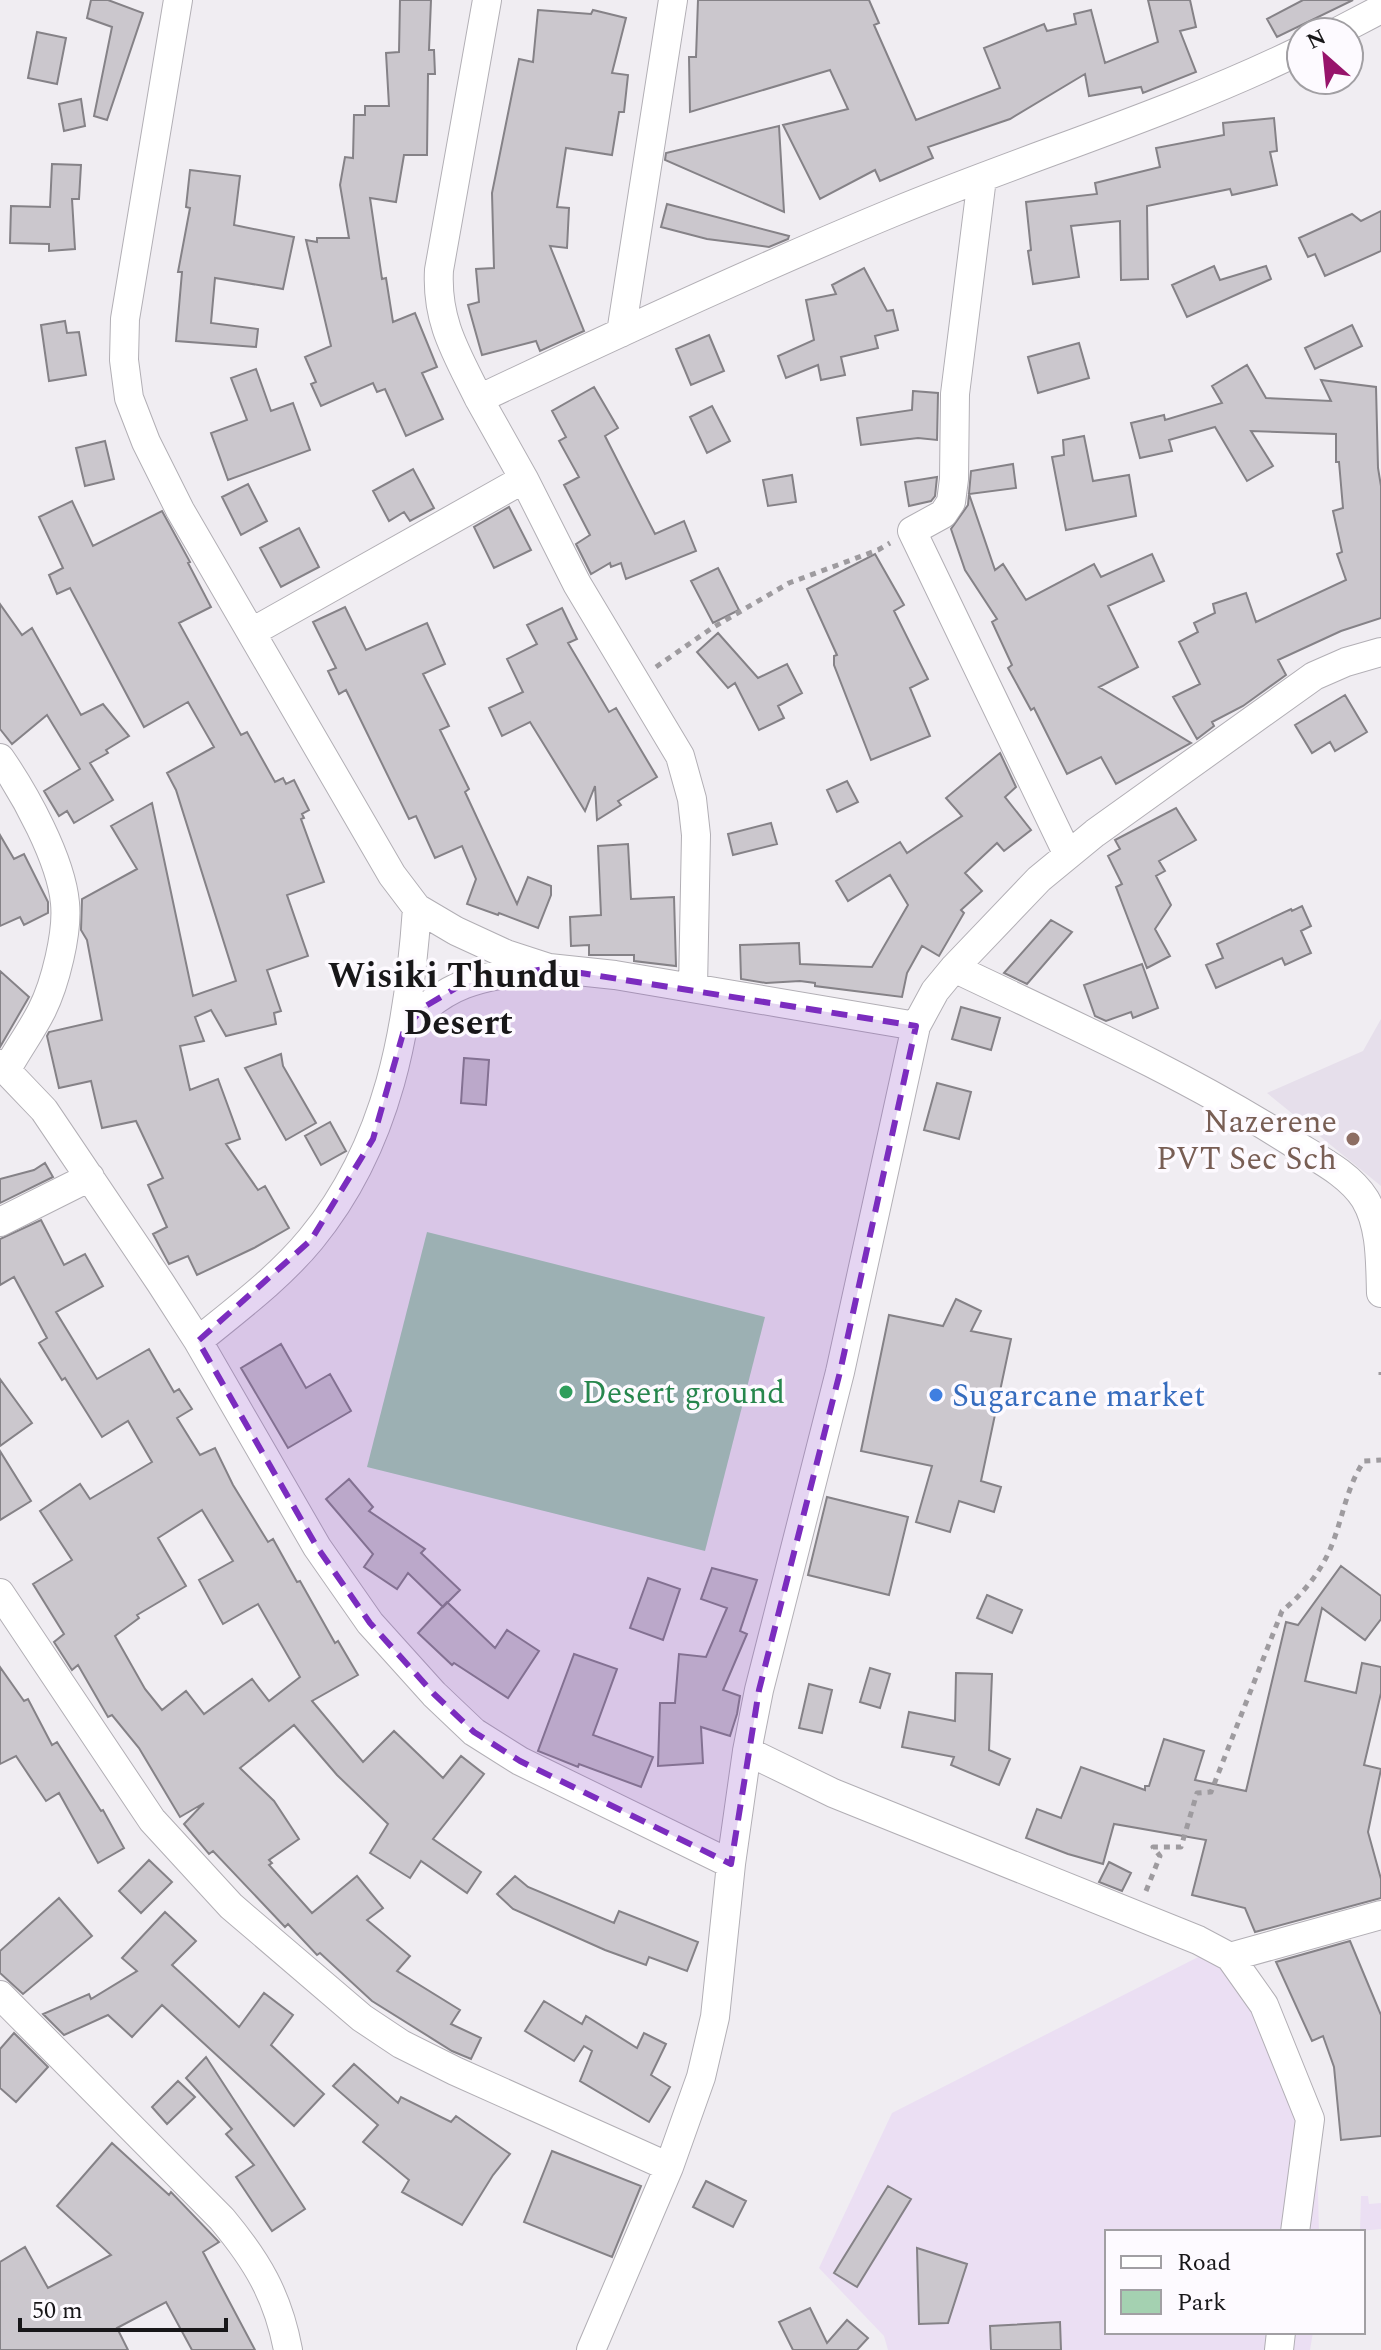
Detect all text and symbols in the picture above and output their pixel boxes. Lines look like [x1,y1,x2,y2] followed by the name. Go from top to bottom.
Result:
[1285,16,1365,96] north arrow
[1301,21,1332,58] text: N
[328,949,580,1004] district label: Wisiki Thundu
[403,996,513,1051] district label: Desert
[1156,1098,1337,1184] place label: Nazerene PVT Sec Sch
[1344,1130,1362,1148] marker: Nazerene PVT Sec Sch
[582,1369,785,1418] place label: Desert ground
[952,1372,1205,1421] place label: Sugarcane market
[557,1383,575,1401] marker: Desert ground
[927,1386,945,1404] marker: Sugarcane market
[1105,2230,1365,2334] legend
[1177,2245,1231,2281] text: Road
[20,2282,226,2332] scale bar
[1177,2285,1227,2321] text: Park
[32,2293,83,2329] text: 50 m

